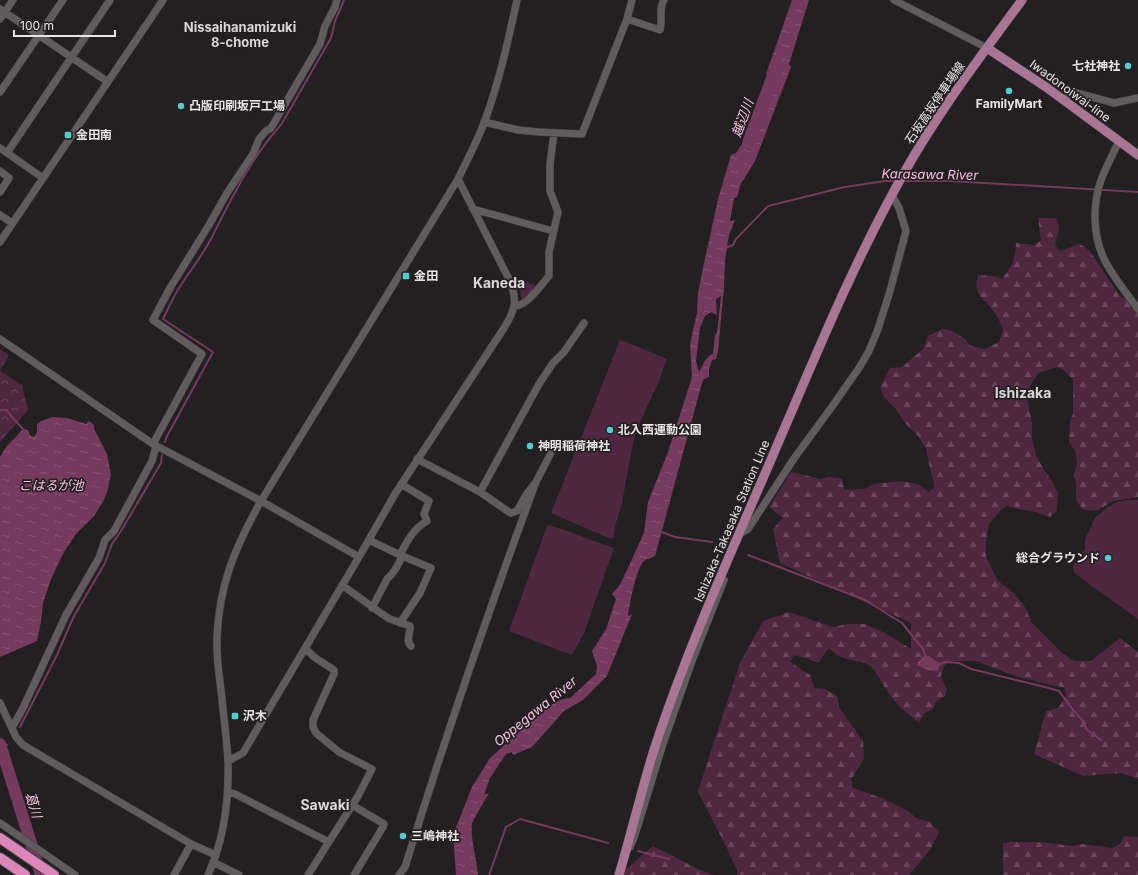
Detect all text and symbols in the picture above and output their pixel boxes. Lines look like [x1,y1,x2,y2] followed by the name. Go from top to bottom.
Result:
[14,12,115,38] scale bar
[20,18,54,33] text: 100 m
[184,19,296,50] district label: Nissaihanamizuki 8-chome
[1027,56,1114,125] street label: Iwadonoiwai-line
[1072,58,1120,73] place label: 七社神社
[902,59,968,147] street label: 石坂高坂停車場線
[1123,61,1133,71] marker: 七社神社
[1004,86,1014,96] marker: FamilyMart
[728,95,757,139] water label: 越辺川
[976,96,1043,111] place label: FamilyMart
[189,98,285,113] place label: 凸版印刷坂戸工場
[176,101,186,111] marker: 凸版印刷坂戸工場
[76,127,112,142] place label: 金田南
[63,130,73,140] marker: 金田南
[882,165,980,183] water label: Karasawa River
[414,268,438,283] place label: 金田
[401,271,411,281] marker: 金田
[473,274,525,291] district label: Kaneda
[995,384,1051,401] district label: Ishizaka
[618,422,702,437] place label: 北入西運動公園
[605,425,615,435] marker: 北入西運動公園
[538,438,610,453] place label: 神明稲荷神社
[691,438,772,604] street label: Ishizaka-Takasaka Station Line
[525,441,535,451] marker: 神明稲荷神社
[18,477,85,493] water label: こはるが池
[1016,550,1100,565] place label: 総合グラウンド
[1103,553,1113,563] marker: 総合グラウンド
[490,672,581,749] water label: Oppegawa River
[243,708,267,723] place label: 沢木
[230,711,240,721] marker: 沢木
[23,790,46,822] water label: 葛川
[300,796,350,813] district label: Sawaki
[411,828,459,843] place label: 三嶋神社
[398,831,408,841] marker: 三嶋神社

